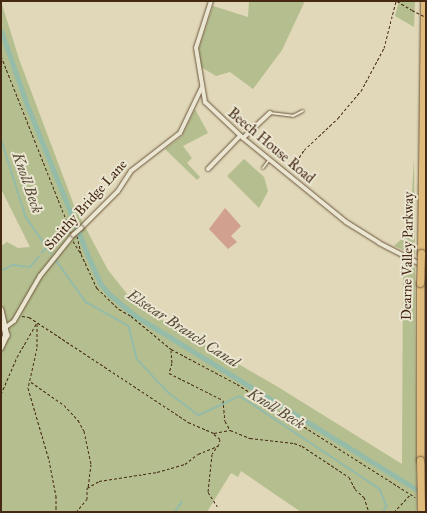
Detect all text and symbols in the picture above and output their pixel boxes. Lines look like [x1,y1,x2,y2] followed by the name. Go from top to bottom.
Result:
[224,105,318,187] street label: Beech House Road
[8,150,46,216] water label: Knoll Beck
[41,156,131,254] street label: Smithy Bridge Lane
[398,192,418,320] street label: Dearne Valley Parkway
[124,286,242,372] water label: Elsecar Branch Canal
[244,385,308,433] water label: Knoll Beck

